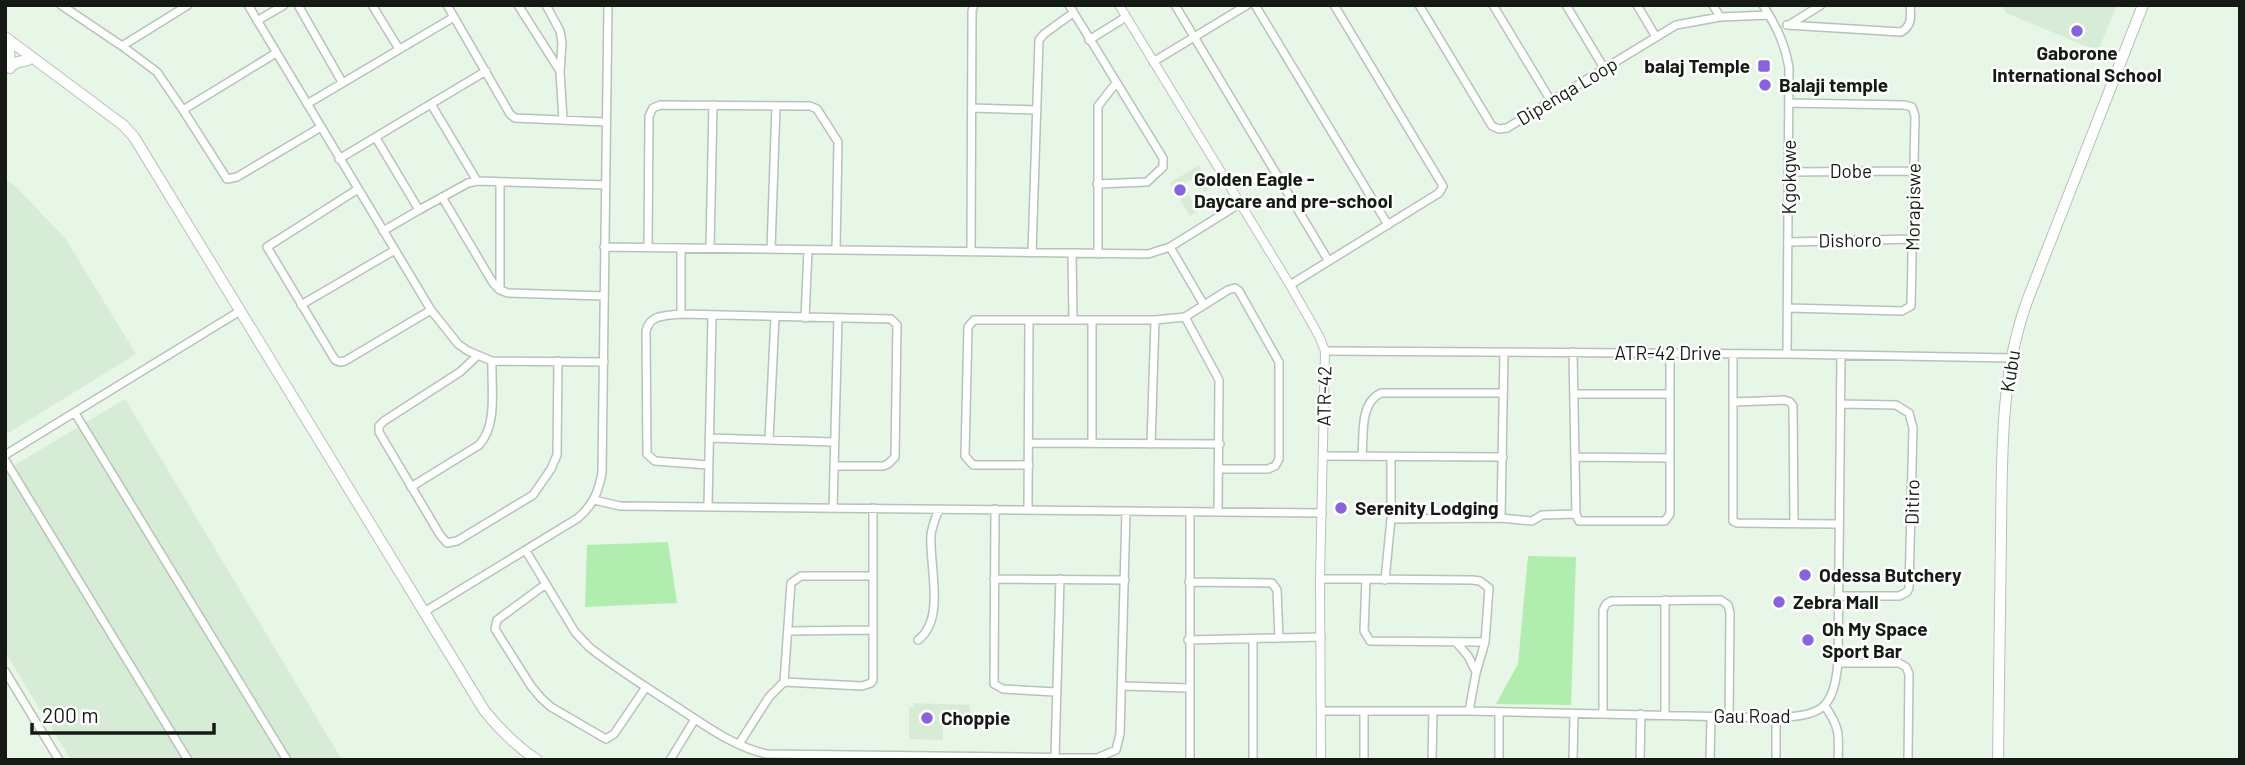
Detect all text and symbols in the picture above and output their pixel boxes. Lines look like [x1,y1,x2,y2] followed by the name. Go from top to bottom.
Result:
[2069,23,2085,39] marker: Gaborone International School
[1992,41,2162,86] place label: Gaborone International School
[1512,52,1621,130] street label: Dipenqa Loop
[1644,54,1750,77] place label: balaj Temple
[1756,58,1772,74] marker: balaj Temple
[1779,73,1888,96] place label: Balaji temple
[1757,77,1773,93] marker: Balaji temple
[1777,140,1800,214] street label: Kgokgwe
[1830,159,1872,182] street label: Dobe
[1900,163,1925,251] street label: Morapiswe
[1194,167,1393,212] place label: Golden Eagle - Daycare and pre-school
[1172,182,1188,198] marker: Golden Eagle - Daycare and pre-school
[1818,227,1882,252] street label: Dishoro
[1615,341,1721,364] street label: ATR-42 Drive
[1995,348,2024,394] street label: Kubu
[1311,365,1336,427] street label: ATR-42
[1900,479,1923,525] street label: Ditiro
[1355,496,1499,519] place label: Serenity Lodging
[1333,500,1349,516] marker: Serenity Lodging
[1819,563,1962,586] place label: Odessa Butchery
[1797,567,1813,583] marker: Odessa Butchery
[1793,590,1879,613] place label: Zebra Mall
[1771,594,1787,610] marker: Zebra Mall
[1822,617,1928,662] place label: Oh My Space Sport Bar
[1800,632,1816,648] marker: Oh My Space Sport Bar
[32,692,214,736] scale bar
[42,702,99,727] text: 200 m
[1713,704,1791,727] street label: Gau Road
[941,706,1010,729] place label: Choppie
[919,710,935,726] marker: Choppie

